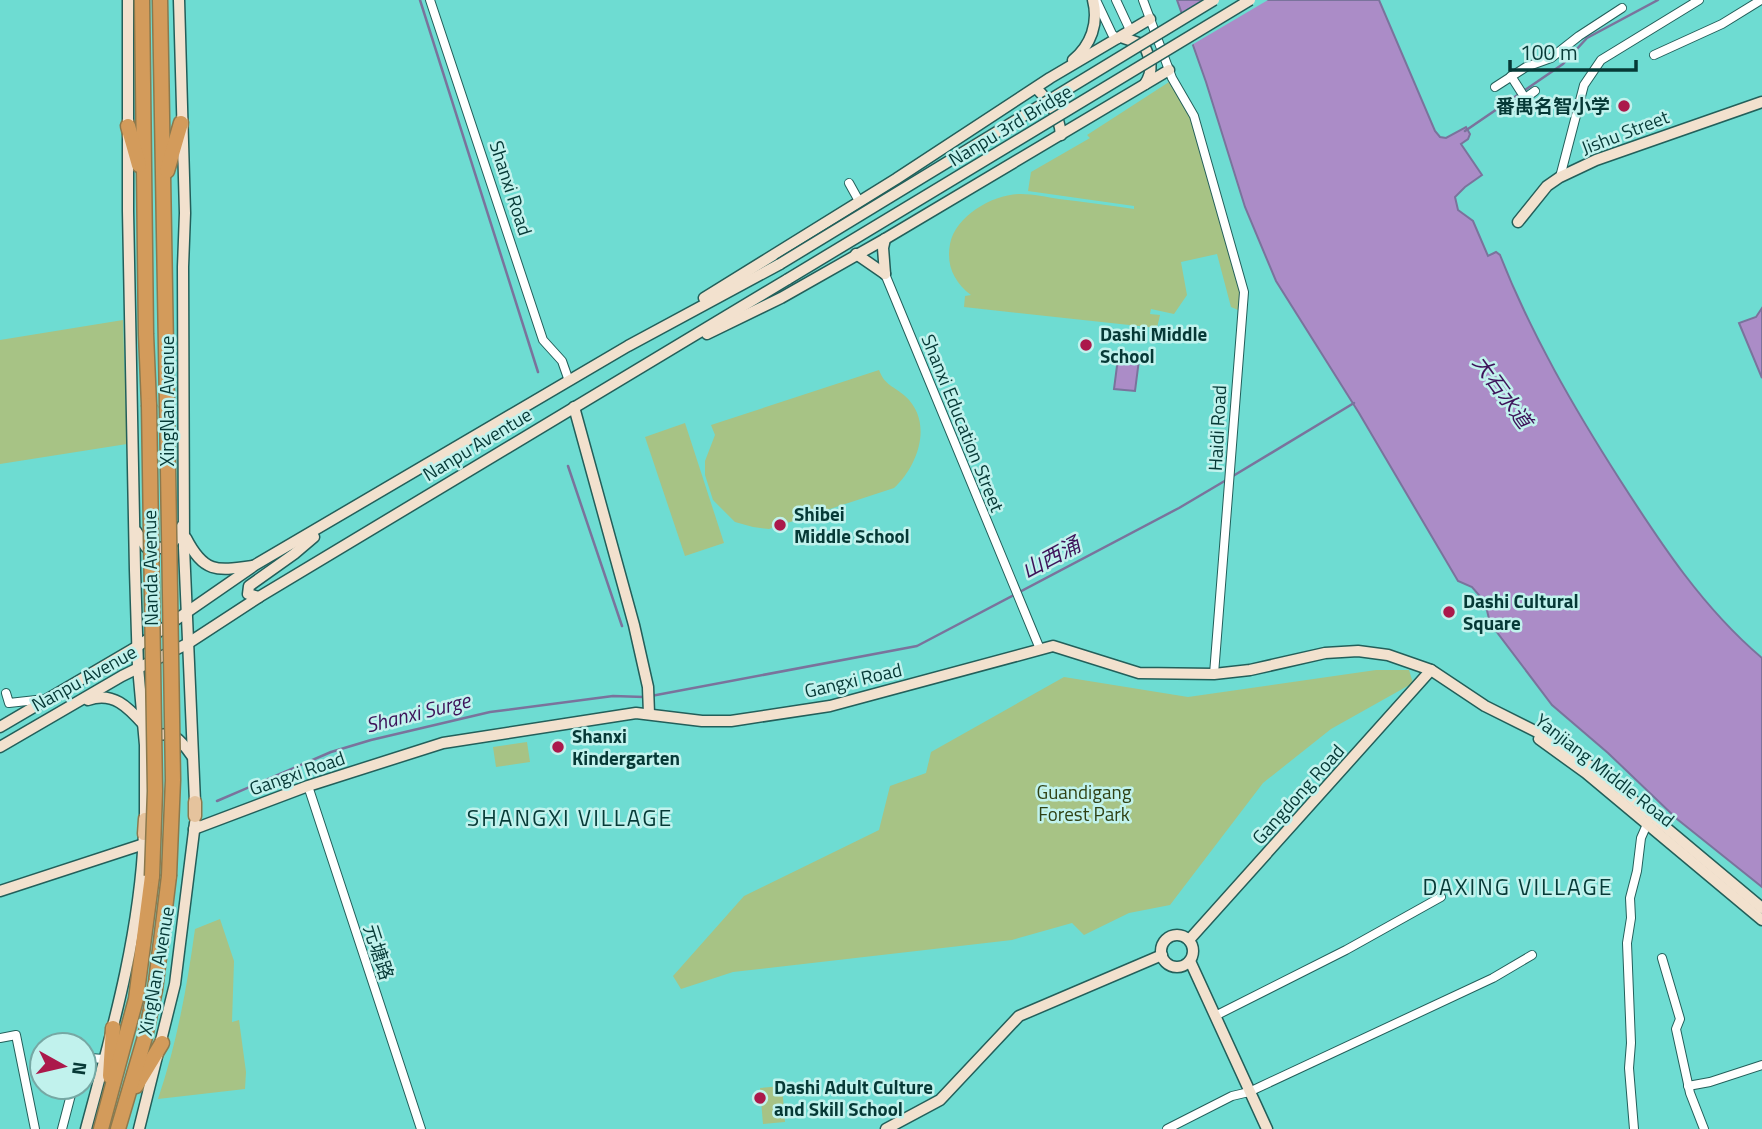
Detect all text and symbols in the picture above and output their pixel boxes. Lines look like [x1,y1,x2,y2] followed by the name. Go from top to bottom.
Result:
[1510,28,1636,72] scale bar
[1520,36,1577,68] text: 100 m
[942,76,1077,173] street label: Nanpu 3rd Bridge
[1496,91,1610,120] place label: 番禺名智小学
[1616,98,1632,114] marker: 番禺名智小学
[1577,101,1673,162] street label: Jishu Street
[482,137,540,239] street label: Shanxi Road
[1100,319,1208,370] place label: Dashi Middle School
[914,329,1013,516] street label: Shanxi Education Street
[152,336,181,466] street label: XingNan Avenue
[1078,337,1094,353] marker: Dashi Middle School
[1465,348,1542,437] water label: 大石水道
[1200,384,1233,472] street label: Haidi Road
[417,399,537,488] street label: Nanpu Aventue
[794,499,910,550] place label: Shibei Middle School
[134,510,165,626] street label: Nanda Avenue
[772,517,788,533] marker: Shibei Middle School
[1015,527,1088,586] water label: 山西涌
[1463,586,1579,637] place label: Dashi Cultural Square
[1441,604,1457,620] marker: Dashi Cultural Square
[26,637,142,718] street label: Nanpu Avenue
[801,654,905,705] street label: Gangxi Road
[362,683,475,740] water label: Shanxi Surge
[1529,706,1681,833] street label: Yanjiang Middle Road
[572,721,680,772] place label: Shanxi Kindergarten
[1245,737,1351,850] street label: Gangdong Road
[550,739,566,755] marker: Shanxi Kindergarten
[245,743,348,802] street label: Gangxi Road
[1037,777,1132,828] park label: Guandigang Forest Park
[467,800,673,835] district label: SHANGXI VILLAGE
[1423,869,1613,904] district label: DAXING VILLAGE
[130,904,181,1038] street label: XingNan Avenue
[357,920,402,983] street label: 元塘路
[28,1031,98,1101] north arrow
[65,1060,96,1077] text: N
[774,1072,933,1123] place label: Dashi Adult Culture and Skill School
[752,1090,768,1106] marker: Dashi Adult Culture and Skill School

